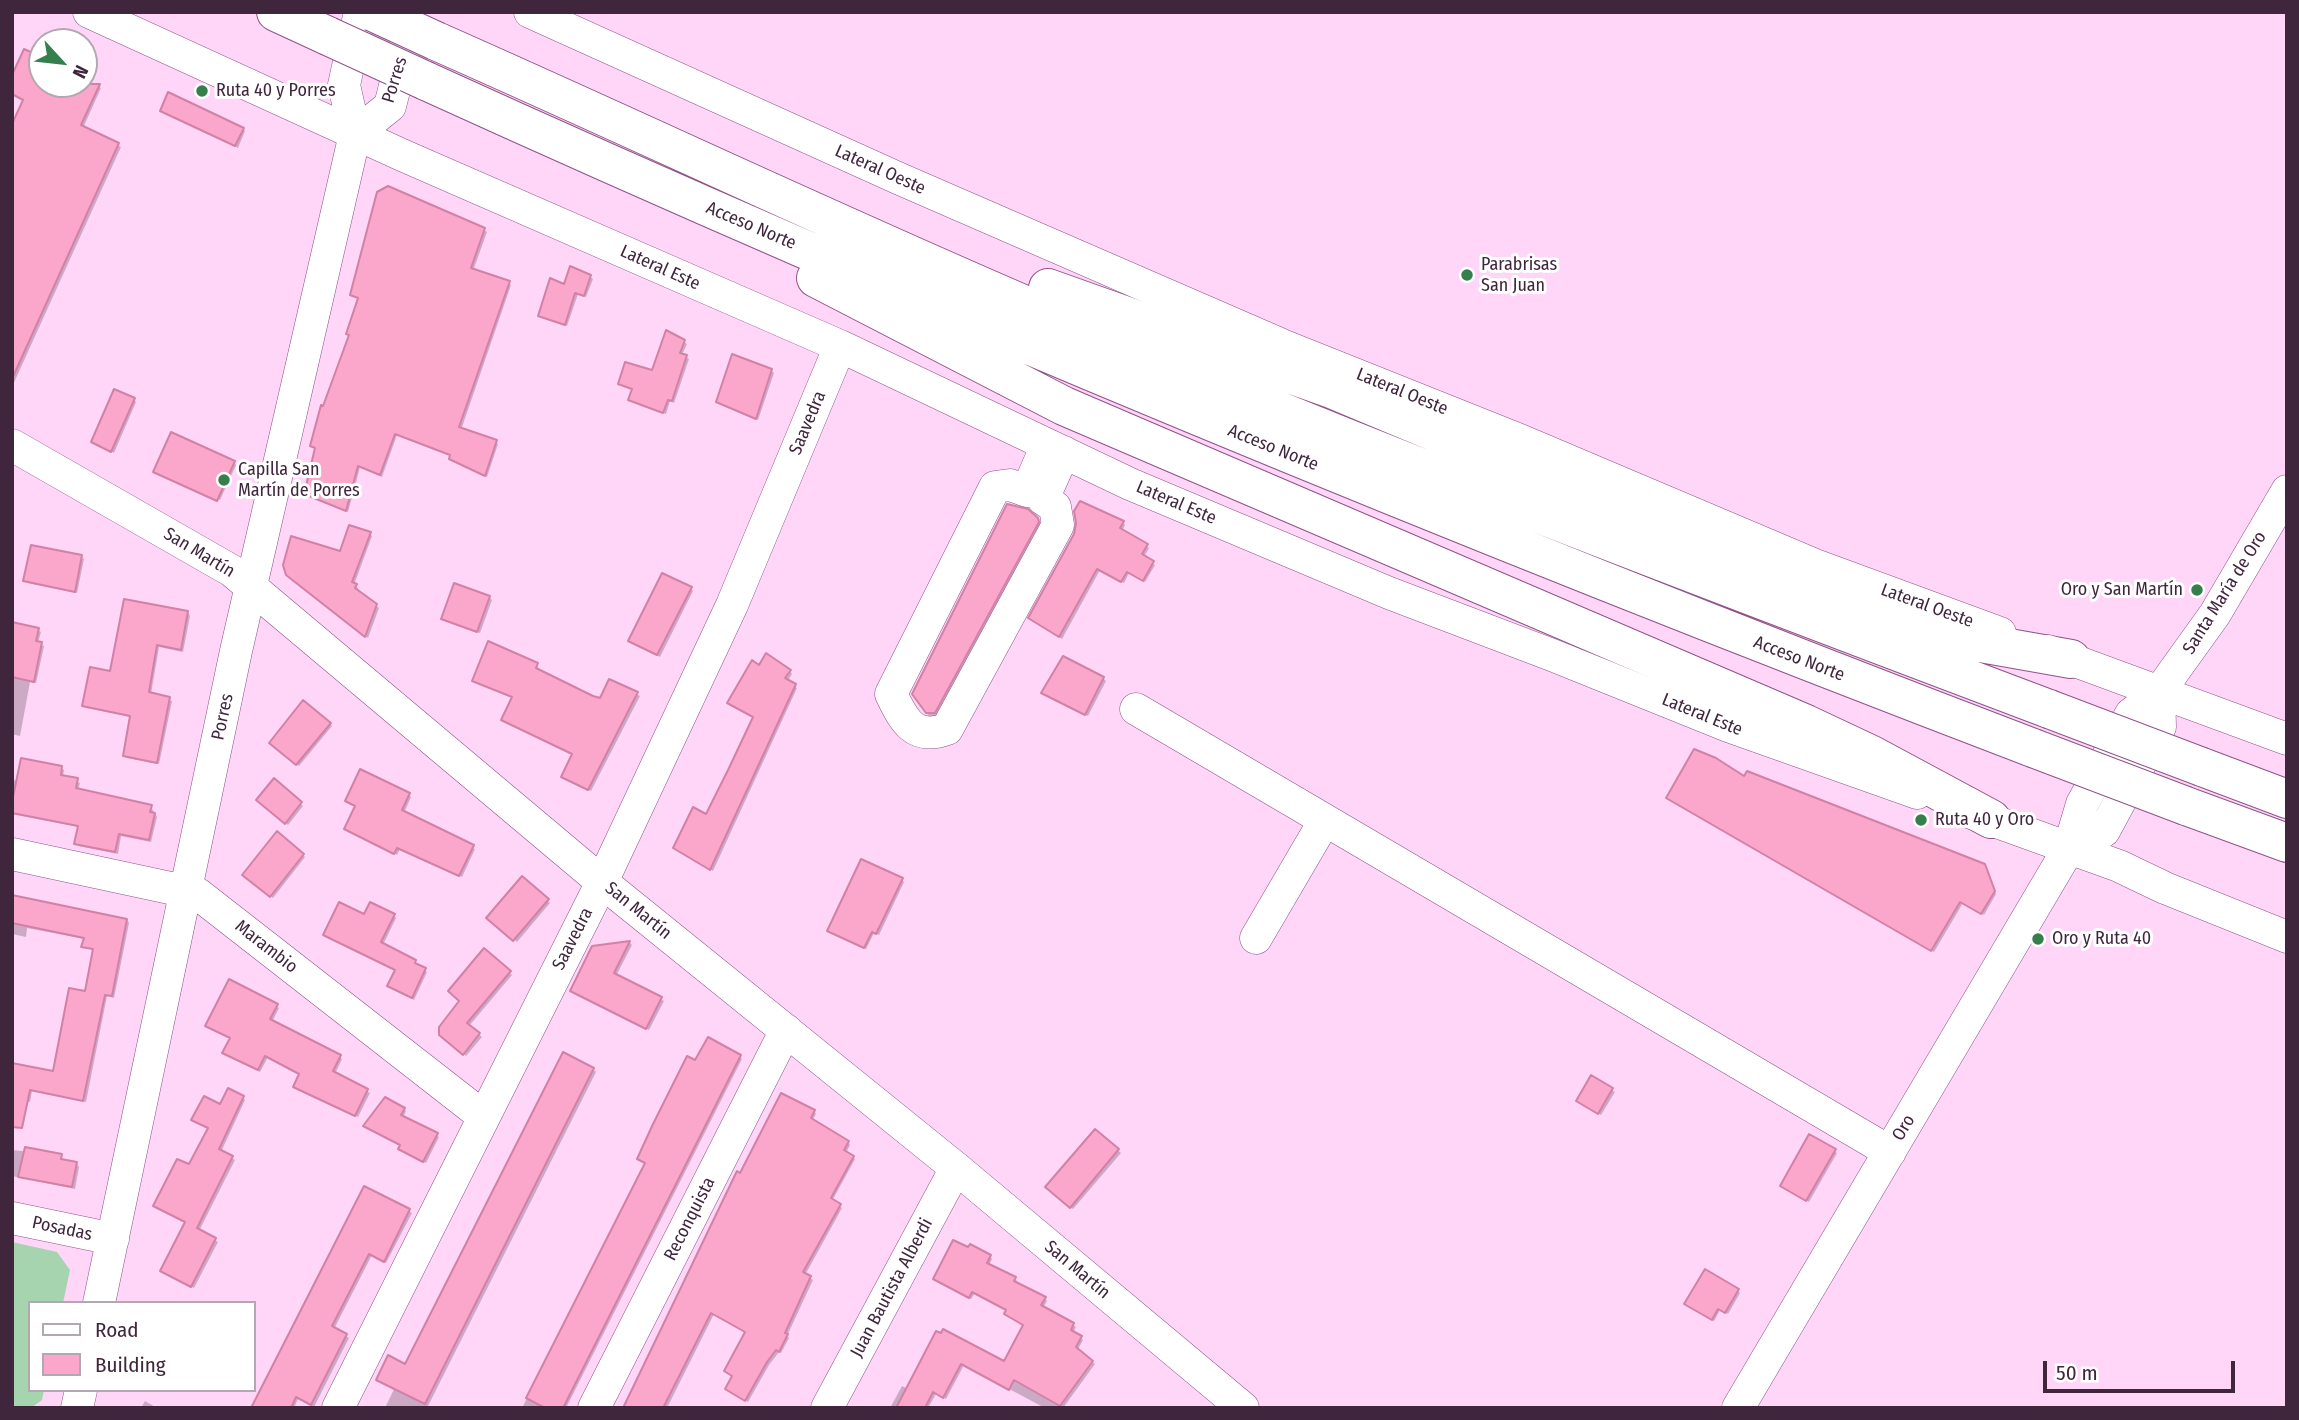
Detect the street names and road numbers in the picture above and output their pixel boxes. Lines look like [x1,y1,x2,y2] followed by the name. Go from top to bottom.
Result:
[378,54,412,106] street label: Porres
[831,140,929,200] street label: Lateral Oeste
[703,197,799,255] street label: Acceso Norte
[617,241,703,295] street label: Lateral Este
[1353,364,1451,420] street label: Lateral Oeste
[785,388,831,458] street label: Saavedra
[1225,420,1321,476] street label: Acceso Norte
[1133,476,1219,530] street label: Lateral Este
[159,523,239,583] street label: San Martín
[2179,528,2271,658] street label: Santa María de Oro
[1878,579,1976,633] street label: Lateral Oeste
[1750,632,1848,686] street label: Acceso Norte
[1659,689,1745,741] street label: Lateral Este
[208,692,238,742] street label: Porres
[600,878,676,944] street label: San Martín
[548,904,598,974] street label: Saavedra
[230,916,302,978] street label: Marambio
[1888,1111,1920,1145] street label: Oro
[660,1174,720,1264] street label: Reconquista
[30,1212,94,1246] street label: Posadas
[846,1215,938,1361] street label: Juan Bautista Alberdi
[1040,1236,1114,1304] street label: San Martín

